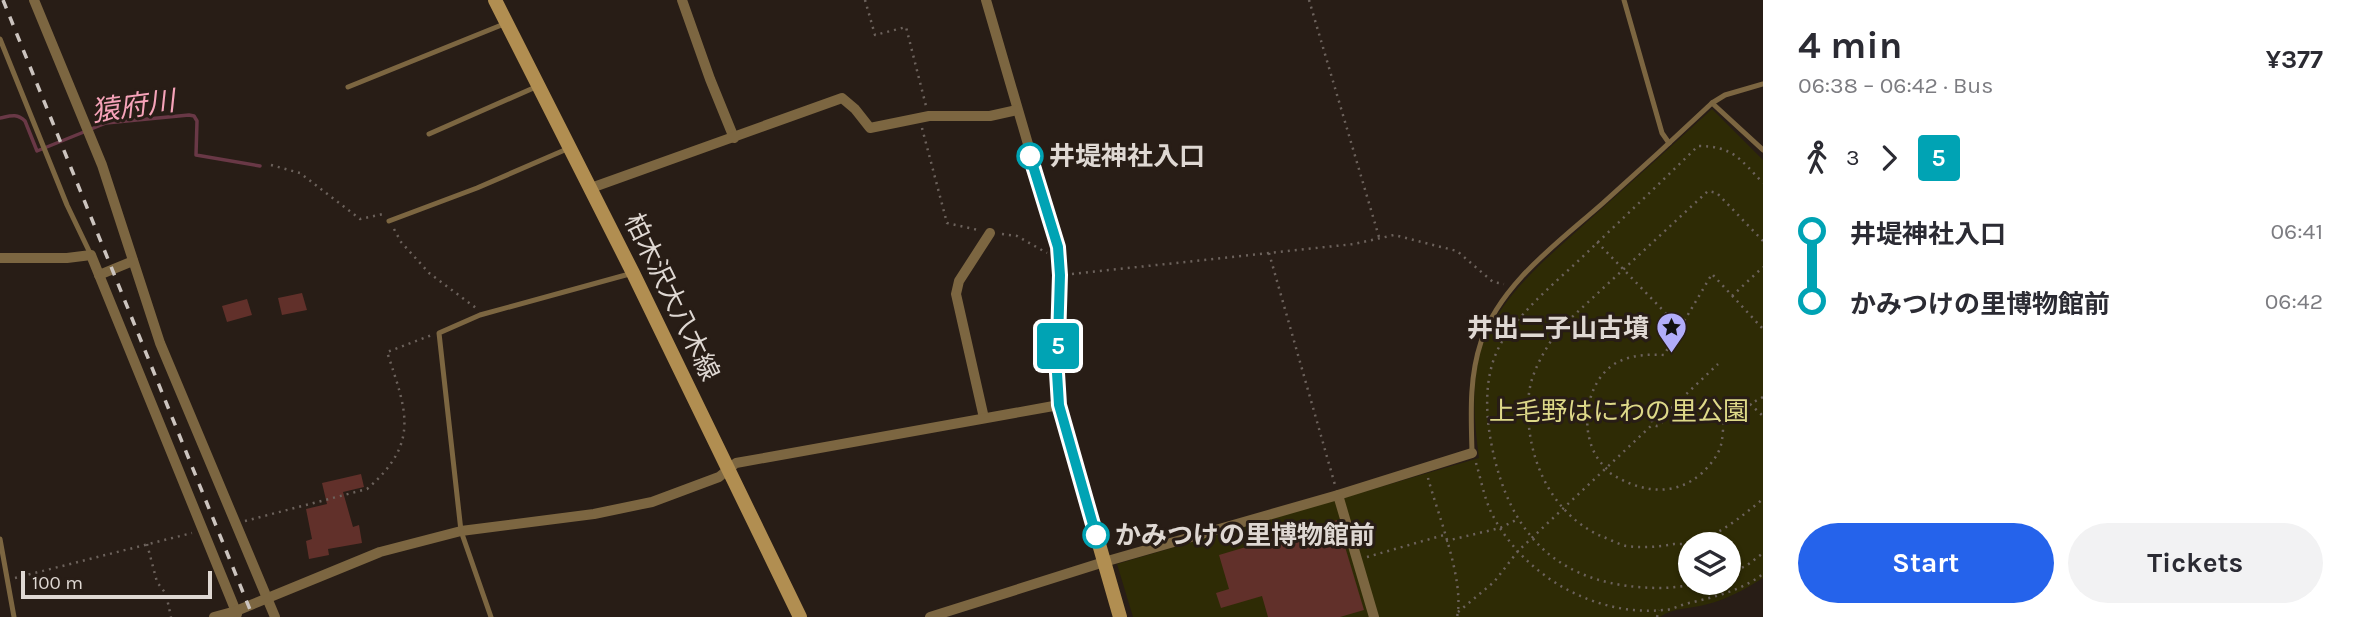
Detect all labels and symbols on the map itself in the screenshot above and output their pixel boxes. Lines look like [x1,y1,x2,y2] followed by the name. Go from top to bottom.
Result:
[89,83,180,128] water label: 猿府川
[1049,141,1205,172] place label: 井堤神社入口
[1017,143,1043,169] marker: 井堤神社入口
[618,208,726,386] street label: 柏木沢大八木線
[1655,311,1689,355] place icon: 井出二子山古墳
[1467,313,1649,344] place label: 井出二子山古墳
[1035,323,1081,369] line badge: 5
[1489,396,1749,427] park label: 上毛野はにわの里公園
[1115,520,1375,551] place label: かみつけの里博物館前
[1083,522,1109,548] marker: かみつけの里博物館前
[21,568,212,600] scale bar

